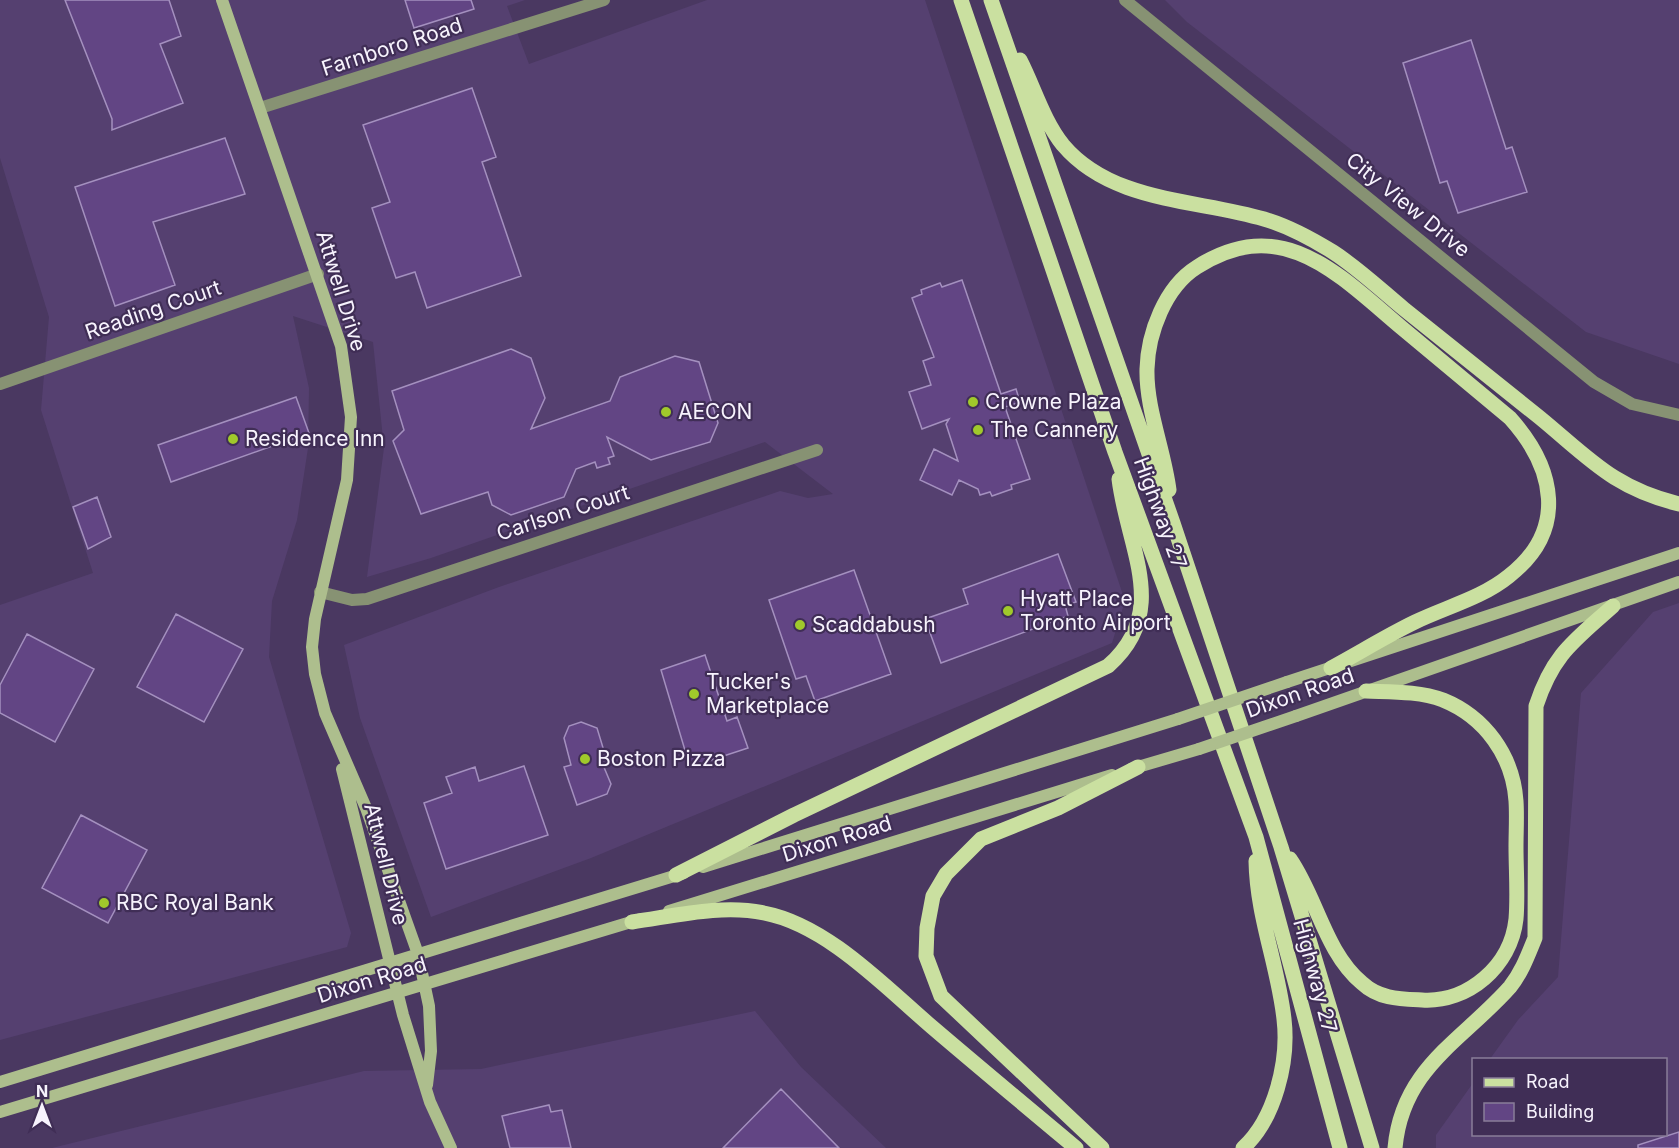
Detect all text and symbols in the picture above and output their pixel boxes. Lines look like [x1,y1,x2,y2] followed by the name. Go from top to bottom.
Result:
[318,12,465,81] street label: Farnboro Road
[1341,147,1475,262] street label: City View Drive
[311,227,372,354] street label: Attwell Drive
[82,275,224,344] street label: Reading Court
[985,389,1122,414] place label: Crowne Plaza
[966,395,980,409] marker: Crowne Plaza
[678,399,752,424] place label: AECON
[659,405,673,419] marker: AECON
[990,417,1119,442] place label: The Cannery
[971,423,985,437] marker: The Cannery
[245,426,385,451] place label: Residence Inn
[226,432,240,446] marker: Residence Inn
[1129,454,1192,572] street label: Highway 27
[493,479,632,546] street label: Carlson Court
[1020,586,1171,635] place label: Hyatt Place Toronto Airport
[1001,604,1015,618] marker: Hyatt Place Toronto Airport
[812,612,936,637] place label: Scaddabush
[793,618,807,632] marker: Scaddabush
[1242,662,1357,723] street label: Dixon Road
[706,669,829,718] place label: Tucker's Marketplace
[687,687,701,701] marker: Tucker's Marketplace
[597,746,725,771] place label: Boston Pizza
[578,752,592,766] marker: Boston Pizza
[359,800,414,927] street label: Attwell Drive
[779,810,894,867] street label: Dixon Road
[116,890,274,915] place label: RBC Royal Bank
[97,896,111,910] marker: RBC Royal Bank
[1288,916,1343,1036] street label: Highway 27
[314,951,429,1008] street label: Dixon Road
[1472,1058,1667,1136] legend
[1526,1071,1569,1092] text: Road
[12,1076,72,1136] north arrow
[36,1081,48,1101] text: N
[1526,1101,1594,1122] text: Building

